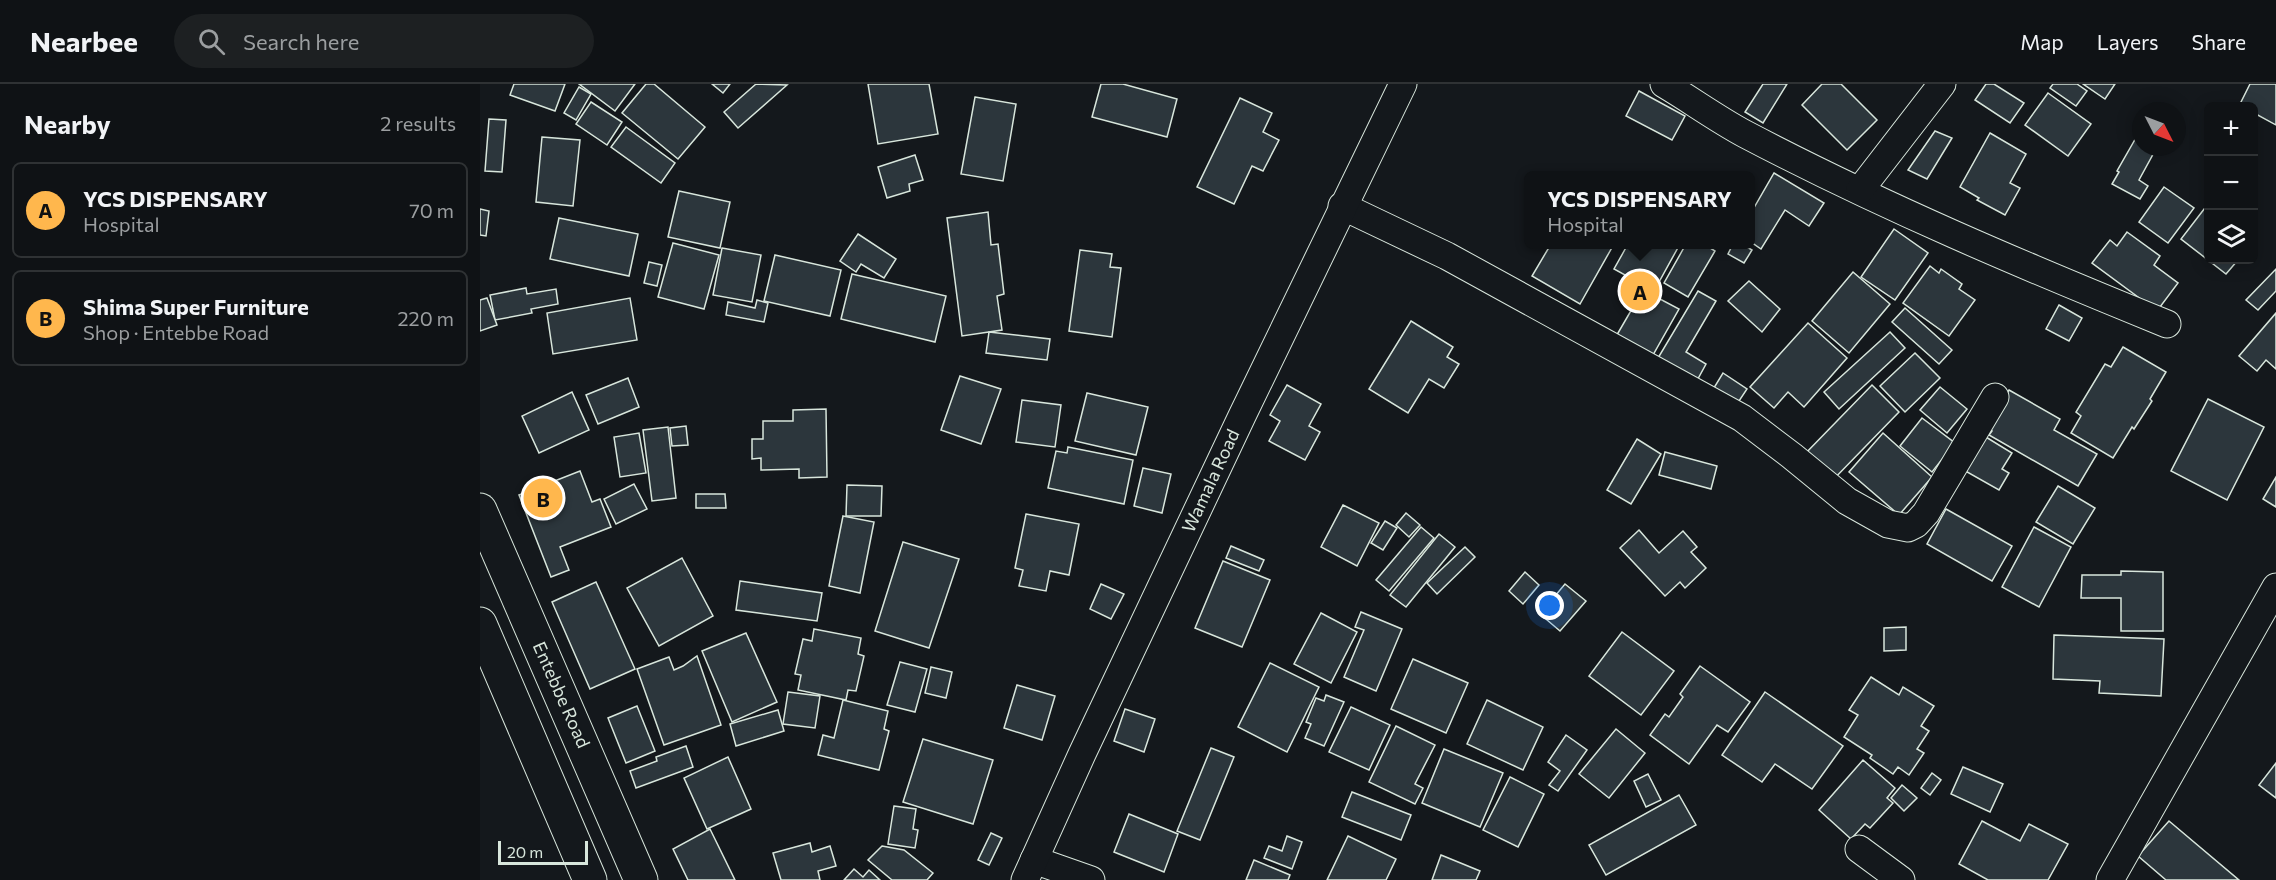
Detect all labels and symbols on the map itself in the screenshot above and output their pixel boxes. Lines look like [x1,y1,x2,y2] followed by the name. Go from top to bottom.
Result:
[2132,102,2186,156] north arrow
[1620,268,1660,314] pin: A
[1177,425,1244,536] street label: Wamala Road
[524,476,562,520] pin: B
[1535,591,1564,620] your location
[529,638,595,751] street label: Entebbe Road
[498,838,588,866] scale bar

